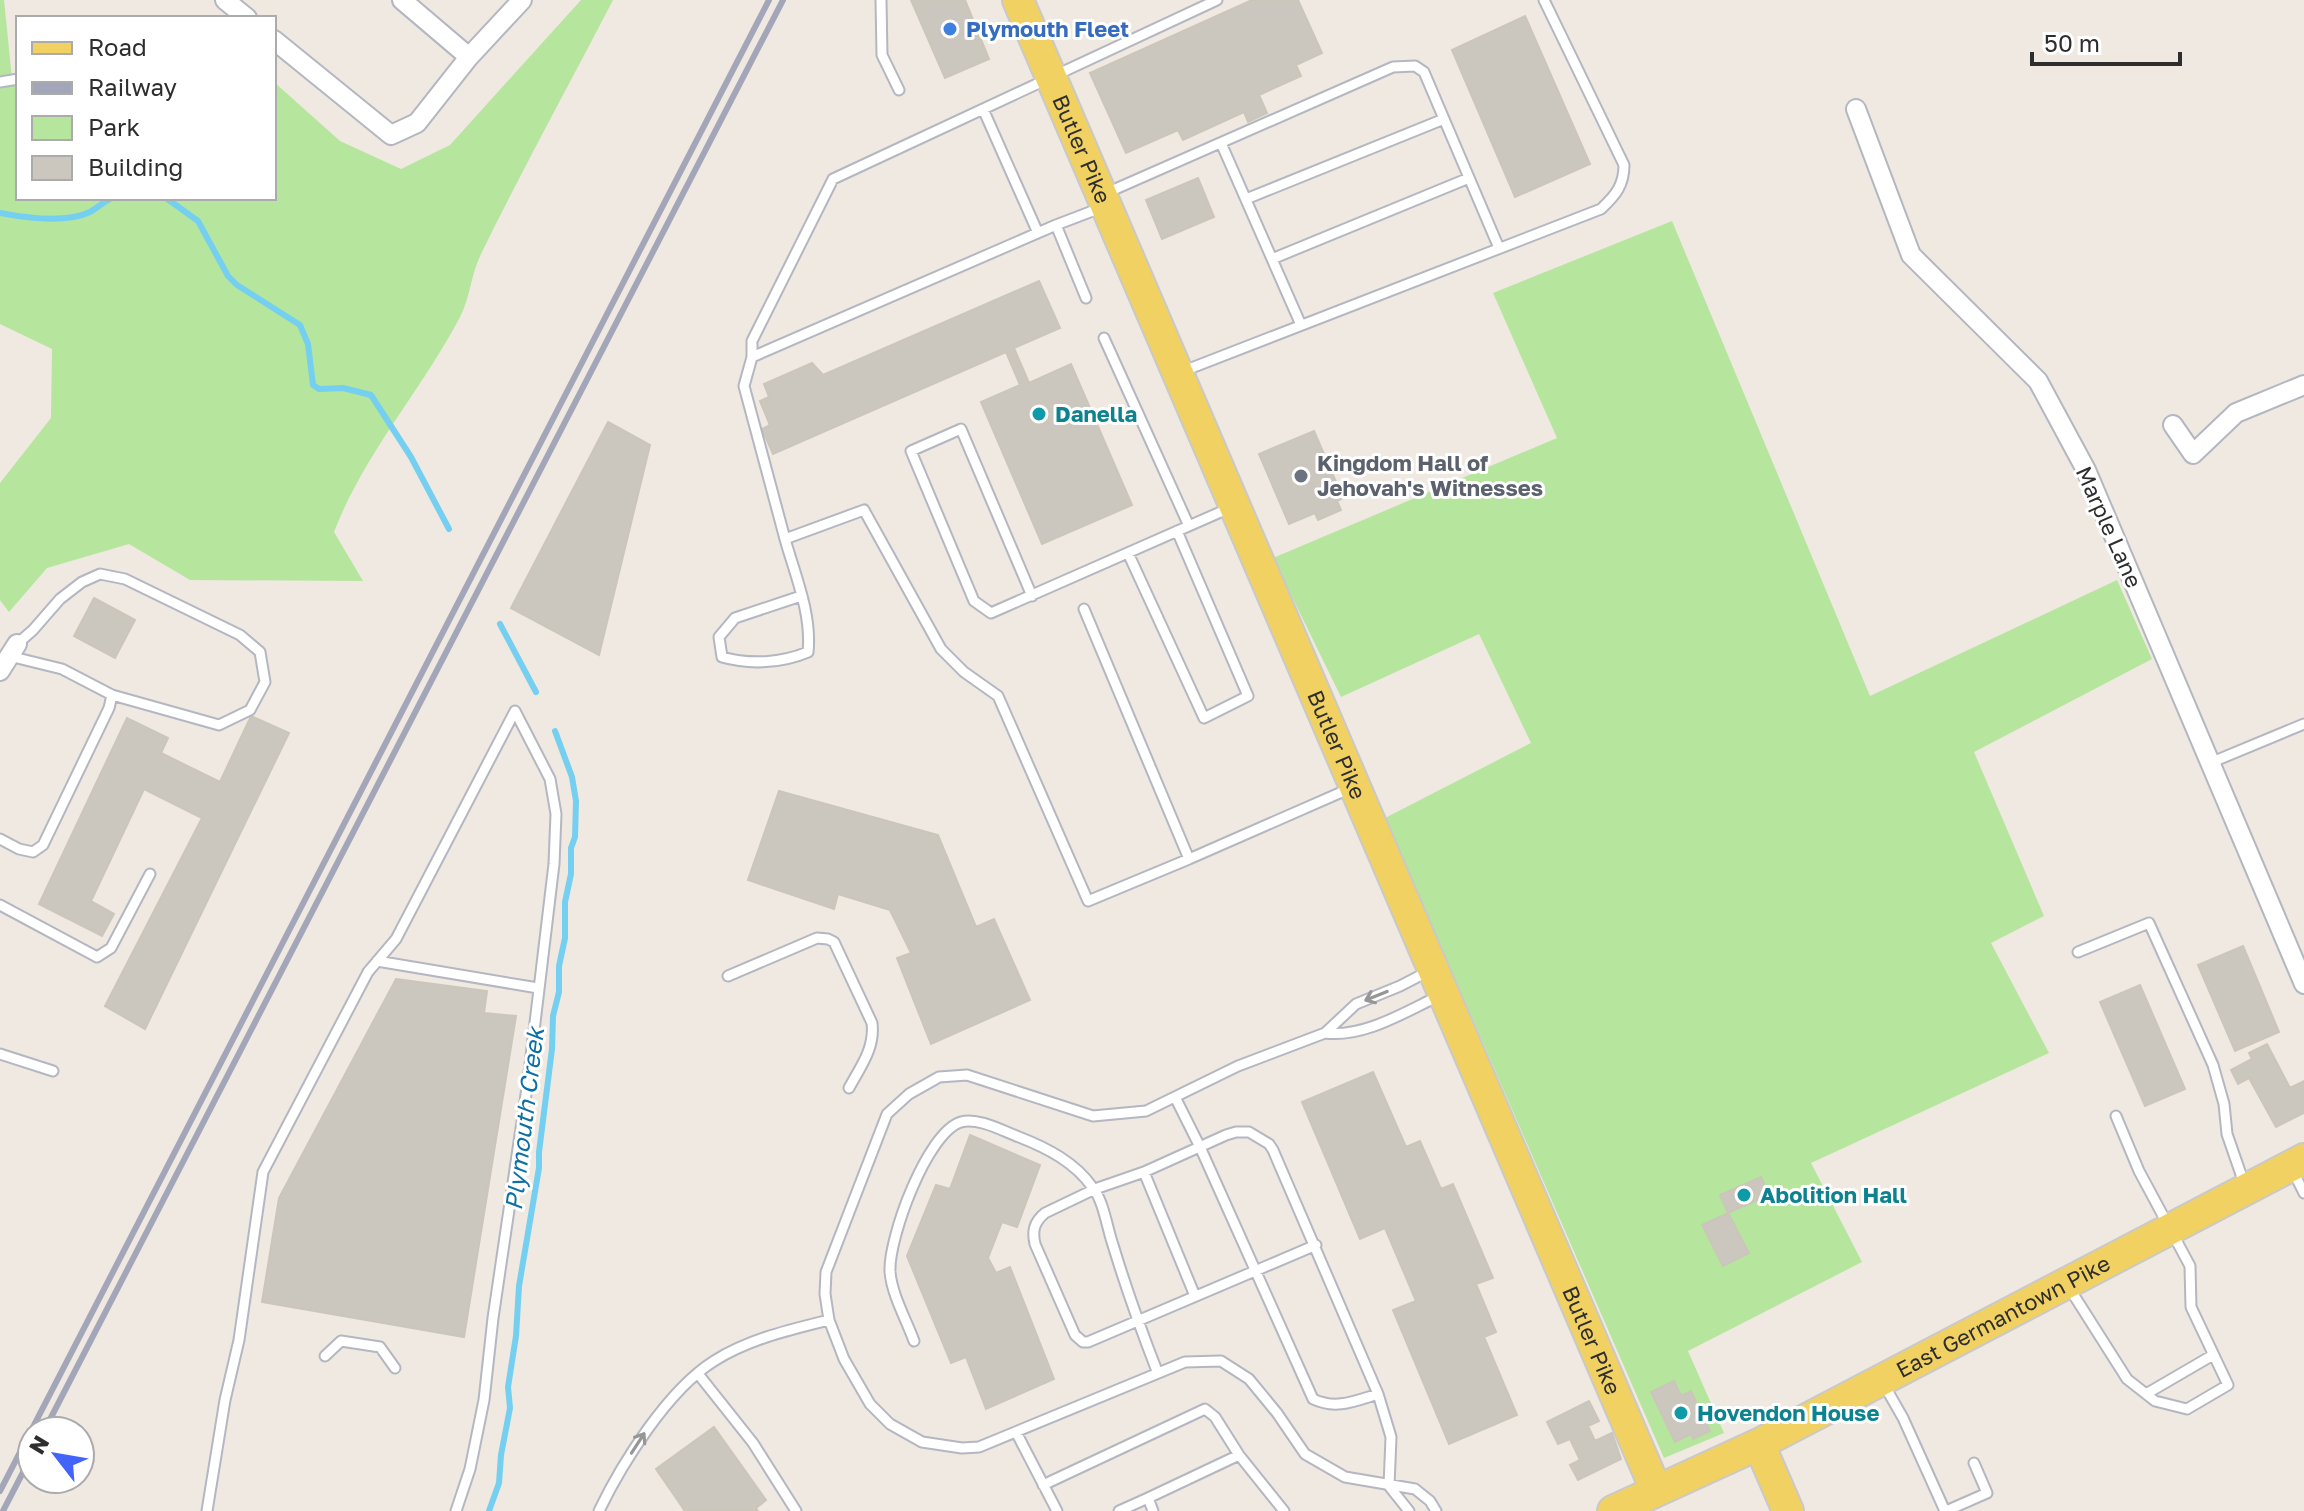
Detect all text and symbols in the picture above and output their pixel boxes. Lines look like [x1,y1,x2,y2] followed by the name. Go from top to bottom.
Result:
[966,15,1129,42] place label: Plymouth Fleet
[16,16,276,200] legend
[2032,16,2180,66] scale bar
[941,20,959,38] marker: Plymouth Fleet
[2044,28,2100,57] text: 50 m
[88,32,147,61] text: Road
[88,72,177,101] text: Railway
[1047,90,1117,207] street label: Butler Pike
[88,112,140,141] text: Park
[88,152,183,181] text: Building
[1055,400,1137,427] place label: Danella
[1030,405,1048,423] marker: Danella
[1317,449,1543,501] place label: Kingdom Hall of Jehovah's Witnesses
[2071,462,2148,592] street label: Marple Lane
[1292,467,1310,485] marker: Kingdom Hall of Jehovah's Witnesses
[1302,686,1372,803] street label: Butler Pike
[1364,990,1389,1004] one-way arrow
[498,1023,550,1212] water label: Plymouth Creek
[1760,1181,1907,1208] place label: Abolition Hall
[1735,1186,1753,1204] marker: Abolition Hall
[1891,1249,2114,1383] street label: East Germantown Pike
[1557,1282,1628,1399] street label: Butler Pike
[1697,1399,1879,1426] place label: Hovendon House
[1672,1404,1690,1422] marker: Hovendon House
[16,1415,96,1495] north arrow
[23,1430,54,1459] text: N
[629,1433,646,1455] one-way arrow

